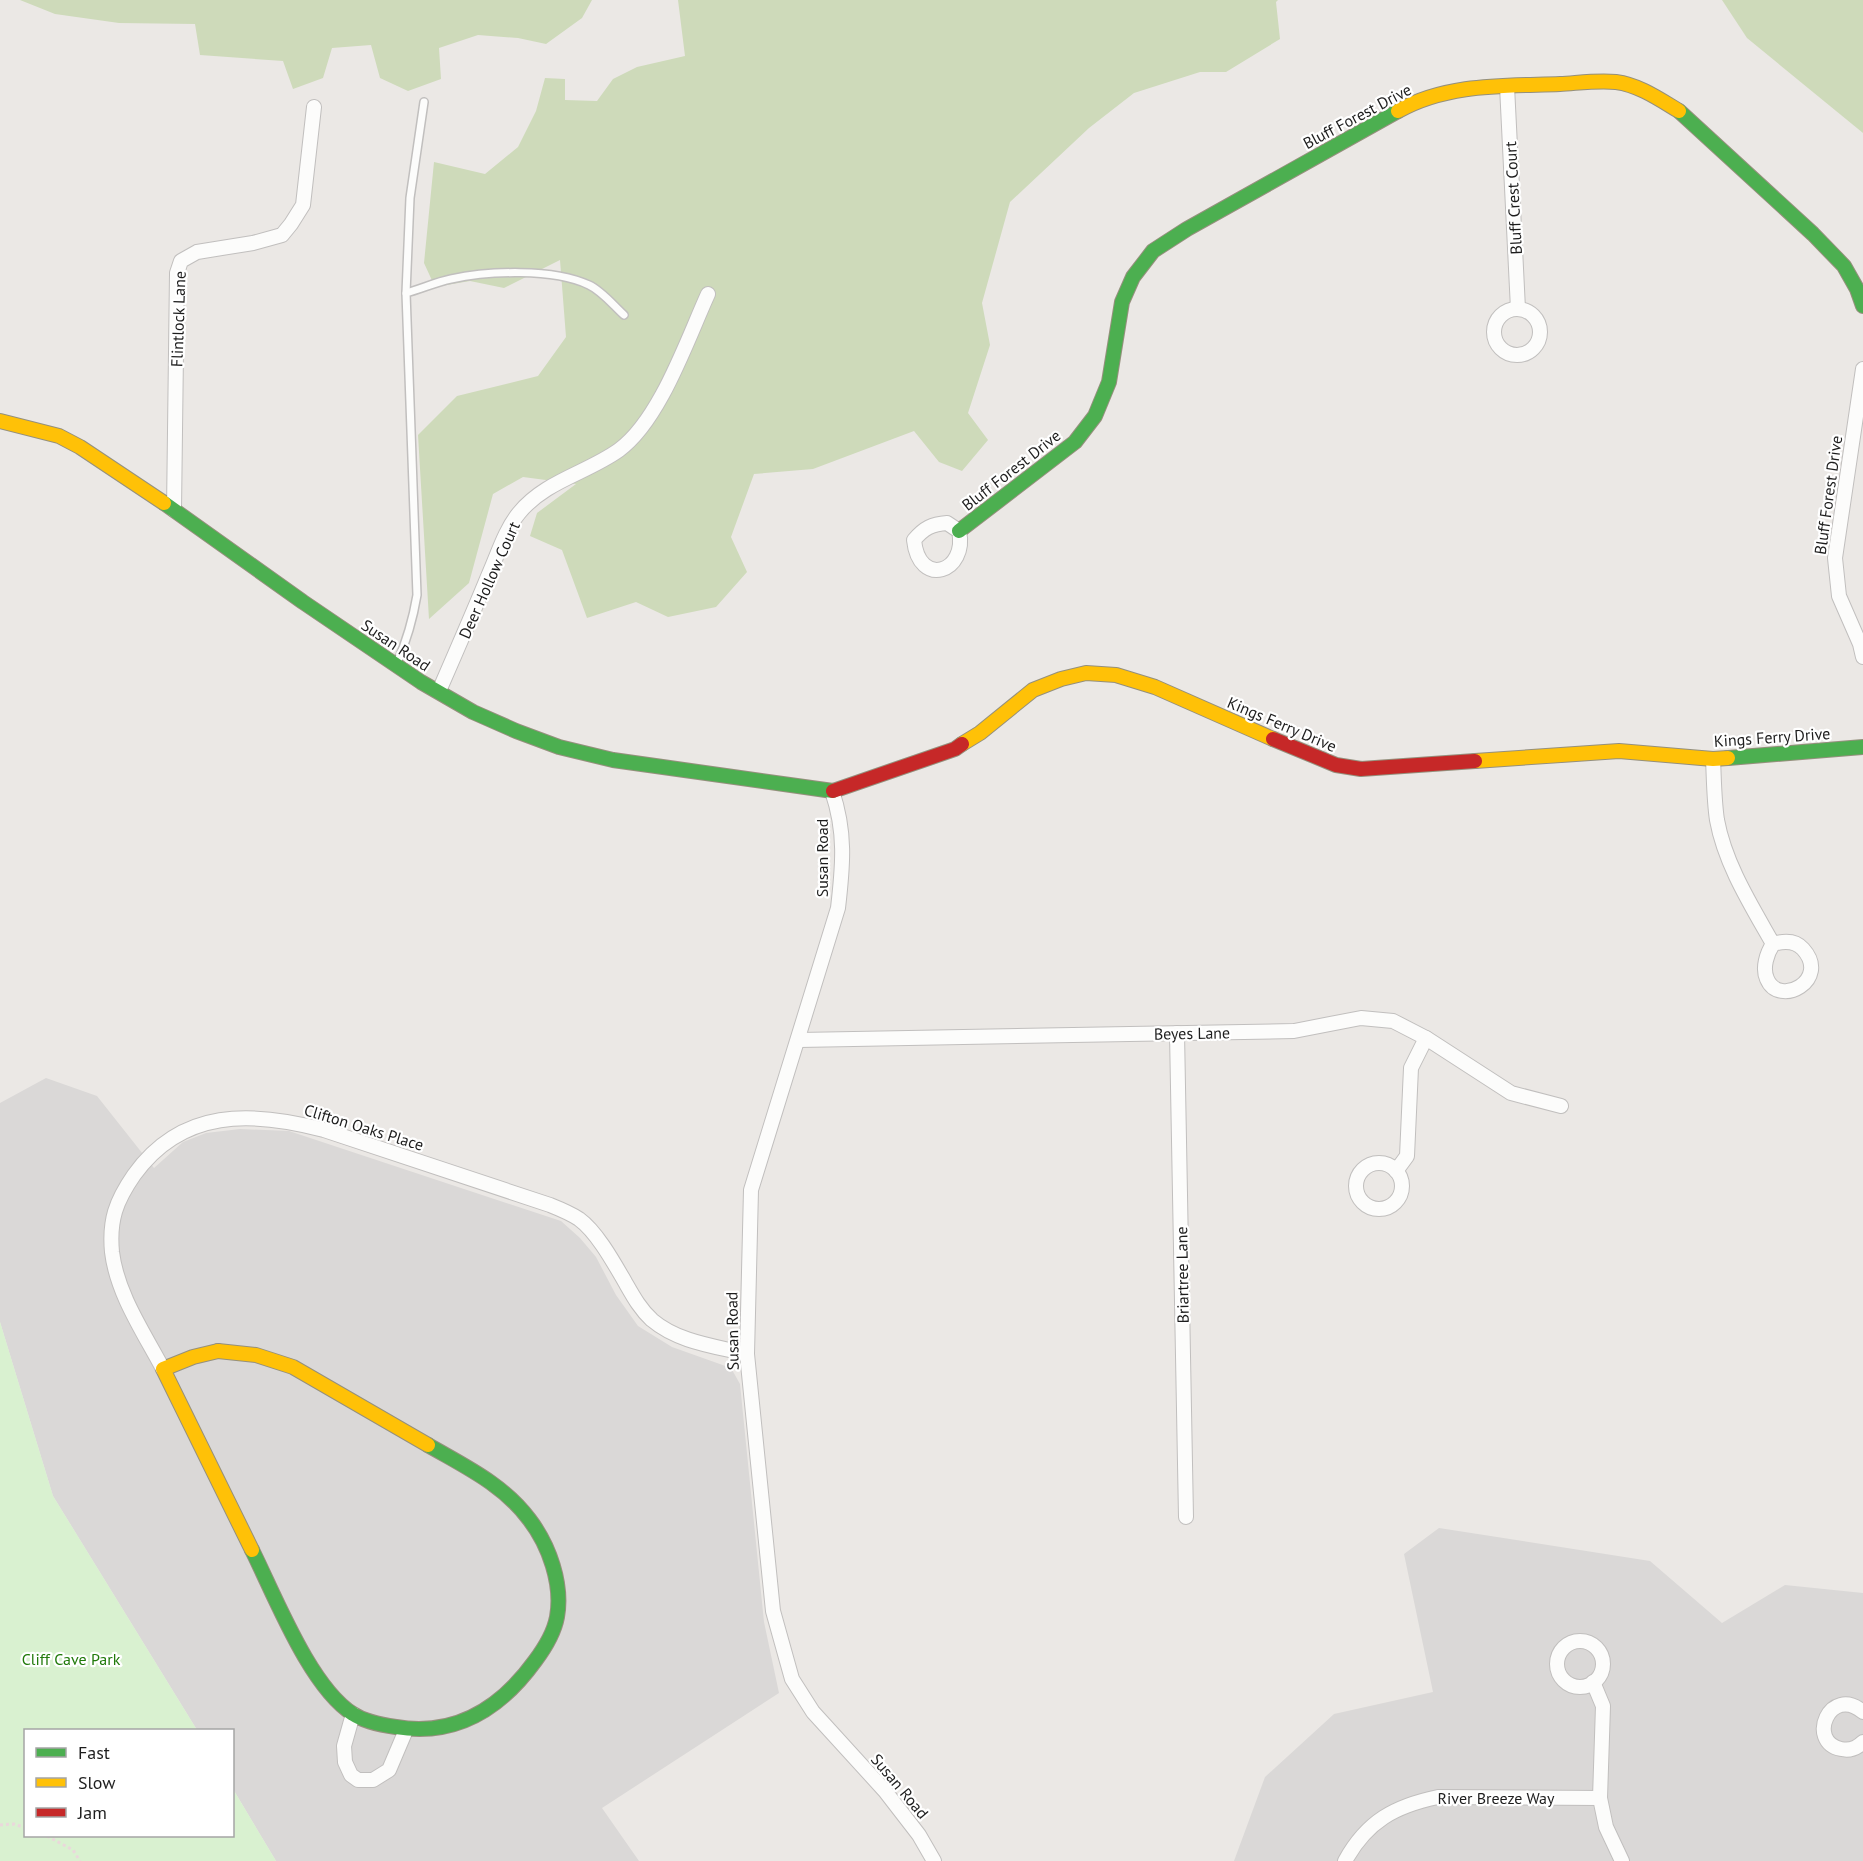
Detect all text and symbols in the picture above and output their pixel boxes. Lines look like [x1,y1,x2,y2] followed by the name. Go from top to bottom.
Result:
[1299,79,1415,153] street label: Bluff Forest Drive
[1500,140,1526,255] street label: Bluff Crest Court
[166,271,190,367] street label: Flintlock Lane
[958,425,1064,515] street label: Bluff Forest Drive
[1810,434,1846,556] street label: Bluff Forest Drive
[454,518,524,642] street label: Deer Hollow Court
[358,615,434,675] street label: Susan Road
[1224,692,1340,756] street label: Kings Ferry Drive
[1713,723,1831,751] street label: Kings Ferry Drive
[812,819,832,897] street label: Susan Road
[1154,1022,1230,1044] street label: Beyes Lane
[302,1099,426,1155] street label: Clifton Oaks Place
[1171,1226,1193,1324] street label: Briartree Lane
[721,1291,743,1371] street label: Susan Road
[22,1649,121,1669] park label: Cliff Cave Park
[24,1729,234,1837] legend
[78,1741,110,1764] text: Fast
[867,1749,933,1823] street label: Susan Road
[78,1771,116,1794] text: Slow
[1438,1788,1555,1808] street label: River Breeze Way
[77,1801,107,1824] text: Jam

